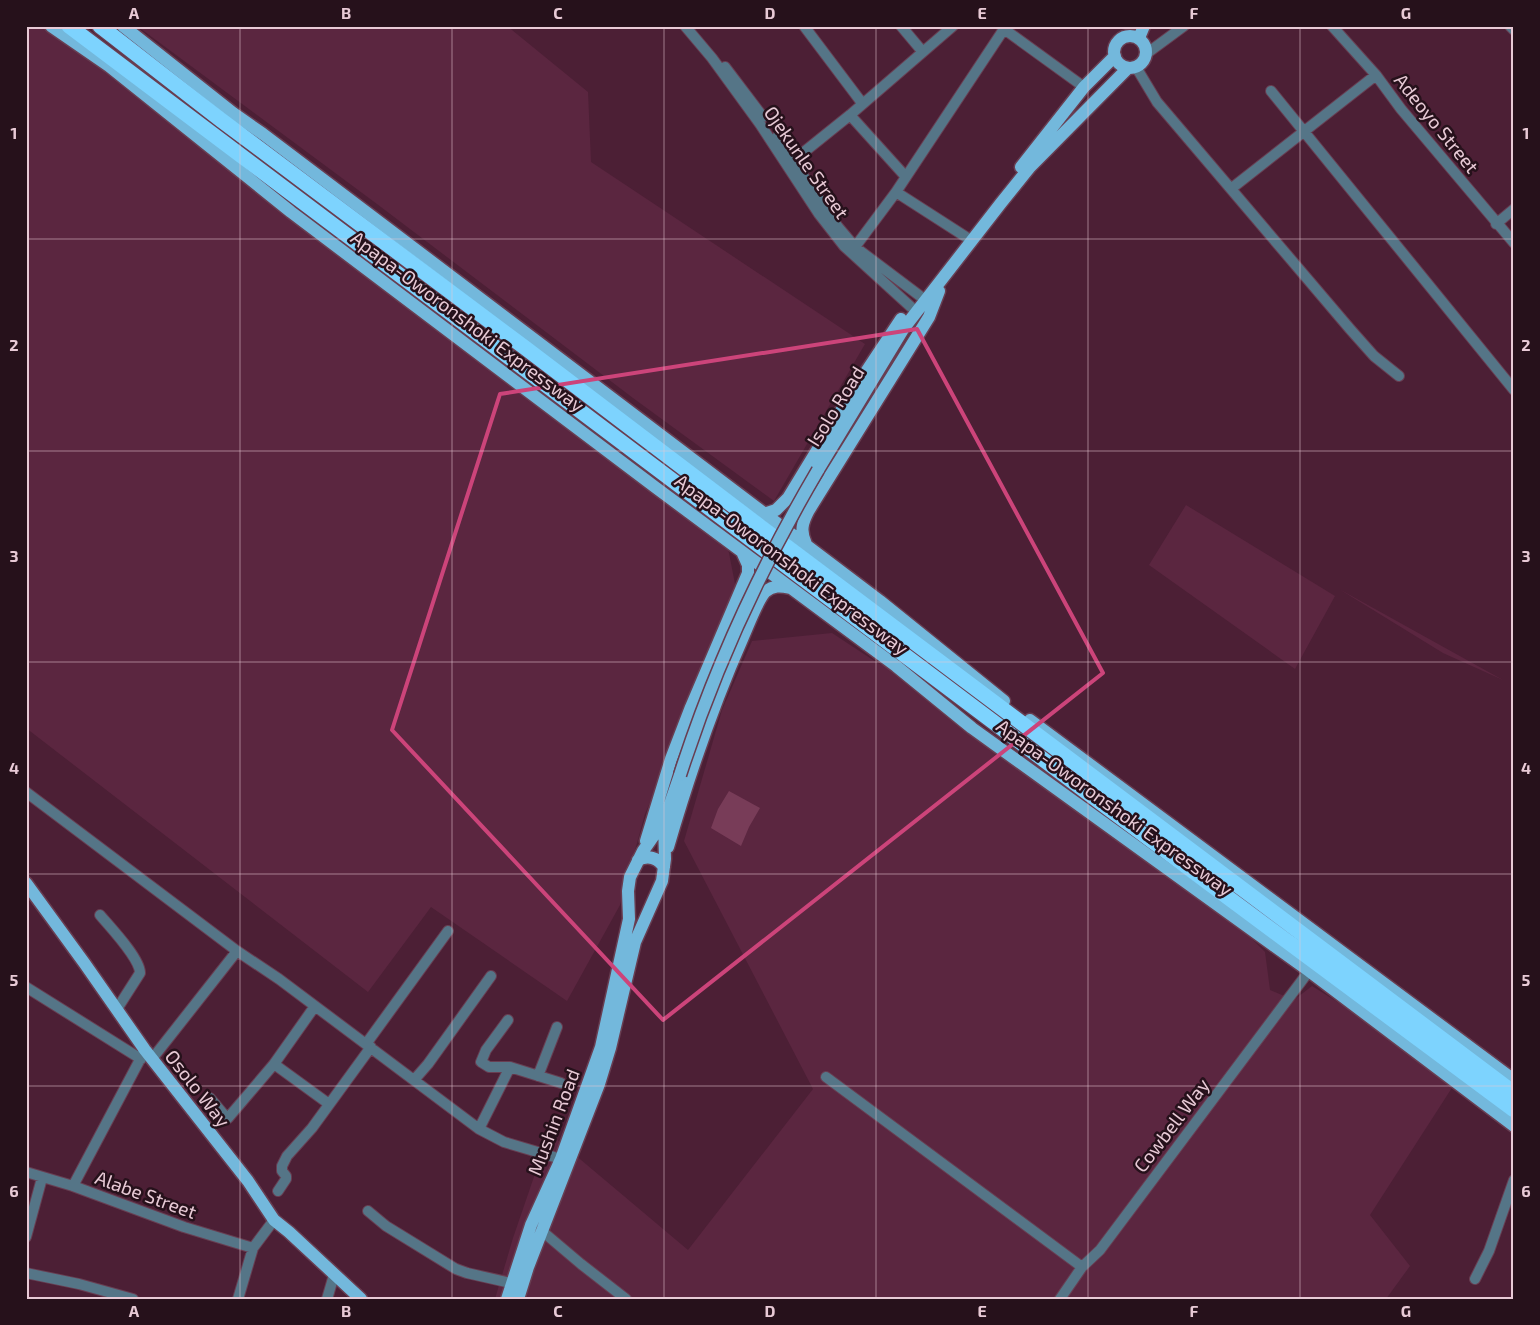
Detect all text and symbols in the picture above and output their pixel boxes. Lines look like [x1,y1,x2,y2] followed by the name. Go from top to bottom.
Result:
[129,3,140,22] text: A
[341,3,351,22] text: B
[553,3,563,22] text: C
[765,3,776,22] text: D
[977,3,987,22] text: E
[1190,3,1199,22] text: F
[1401,3,1411,22] text: G
[1390,69,1484,177] street label: Adeoyo Street
[760,101,854,223] street label: Ojekunle Street
[11,123,17,142] text: 1
[1523,123,1529,142] text: 1
[347,226,589,416] street label: Apapa-Oworonshoki Expressway
[9,335,19,354] text: 2
[1521,335,1531,354] text: 2
[801,362,869,450] street label: Isolo Road
[671,469,913,659] street label: Apapa-Oworonshoki Expressway
[9,546,19,565] text: 3
[1521,546,1531,565] text: 3
[992,714,1238,900] street label: Apapa-Oworonshoki Expressway
[9,758,19,777] text: 4
[1521,758,1531,777] text: 4
[10,970,19,989] text: 5
[1522,970,1531,989] text: 5
[161,1045,235,1131] street label: Osolo Way
[522,1066,584,1178] street label: Mushin Road
[1128,1074,1214,1176] street label: Cowbell Way
[92,1165,200,1223] street label: Alabe Street
[9,1181,19,1200] text: 6
[1521,1181,1531,1200] text: 6
[129,1301,140,1320] text: A
[341,1301,351,1320] text: B
[553,1301,563,1320] text: C
[765,1301,776,1320] text: D
[977,1301,987,1320] text: E
[1190,1301,1199,1320] text: F
[1401,1301,1411,1320] text: G

